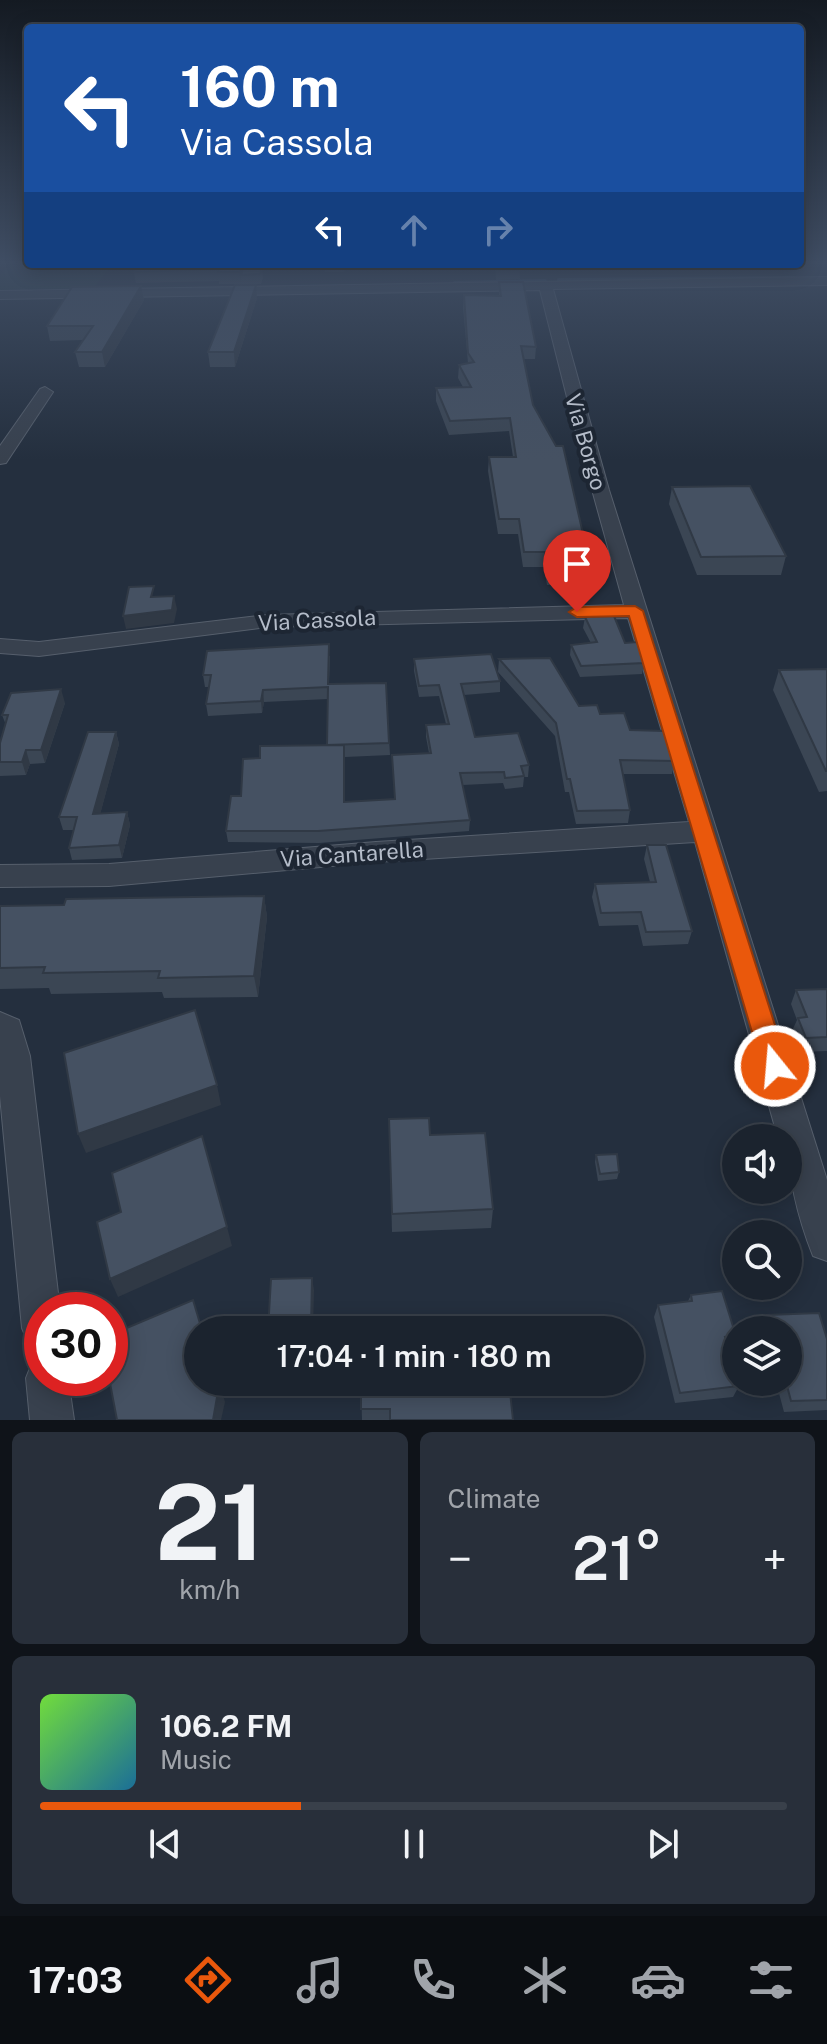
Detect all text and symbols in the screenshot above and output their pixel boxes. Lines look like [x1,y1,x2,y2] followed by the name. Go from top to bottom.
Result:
[180,54,340,120] text: 160 m
[48,56,152,160] icon: left
[180,121,373,163] text: Via Cassola
[308,208,352,252] icon: left
[392,208,436,252] icon: ahead
[476,208,520,252] icon: right
[560,391,612,493] street label: Via Borgo
[543,530,611,612] pin
[555,542,599,586] icon: arrive
[257,604,377,636] street label: Via Cassola
[279,836,425,872] street label: Via Cantarella
[733,1024,817,1108] position arrow
[722,1124,802,1396] map controls
[722,1124,802,1204] button: sound
[722,1220,802,1300] button: search
[24,1292,128,1396] speed limit sign: 30
[722,1316,802,1396] button: layers
[276,1338,552,1374] text: 17:04 · 1 min · 180 m
[154,1461,265,1583] text: 21
[448,1483,541,1514] text: Climate
[572,1523,662,1594] text: 21°
[448,1533,472,1585] text: −
[763,1533,787,1585] text: +
[179,1574,240,1605] text: km/h
[160,1708,292,1744] text: 106.2 FM
[160,1744,232,1775] text: Music
[143,1822,187,1866] icon: previous
[392,1822,436,1866] icon: pause
[641,1822,685,1866] icon: next
[180,1952,236,2008] icon: directions
[292,1952,348,2008] icon: music
[405,1952,461,2008] icon: phone
[517,1952,573,2008] icon: climate
[630,1952,686,2008] icon: car
[743,1952,799,2008] icon: filters
[28,1959,123,2001] text: 17:03

